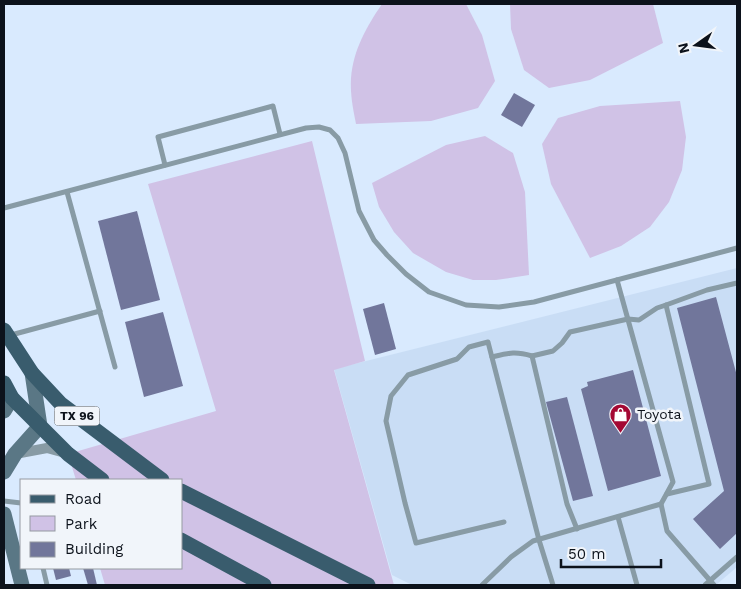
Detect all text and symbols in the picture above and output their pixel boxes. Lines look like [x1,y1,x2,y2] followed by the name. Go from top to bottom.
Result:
[671,20,721,70] north arrow
[674,41,692,55] text: N
[609,402,633,433] shop icon: Toyota
[54,406,100,426] road number: TX 96
[637,406,681,422] place label: Toyota
[20,479,182,569] legend
[65,490,102,508] text: Road
[65,515,98,533] text: Park
[561,536,661,568] scale bar
[65,540,123,558] text: Building
[568,545,605,563] text: 50 m

